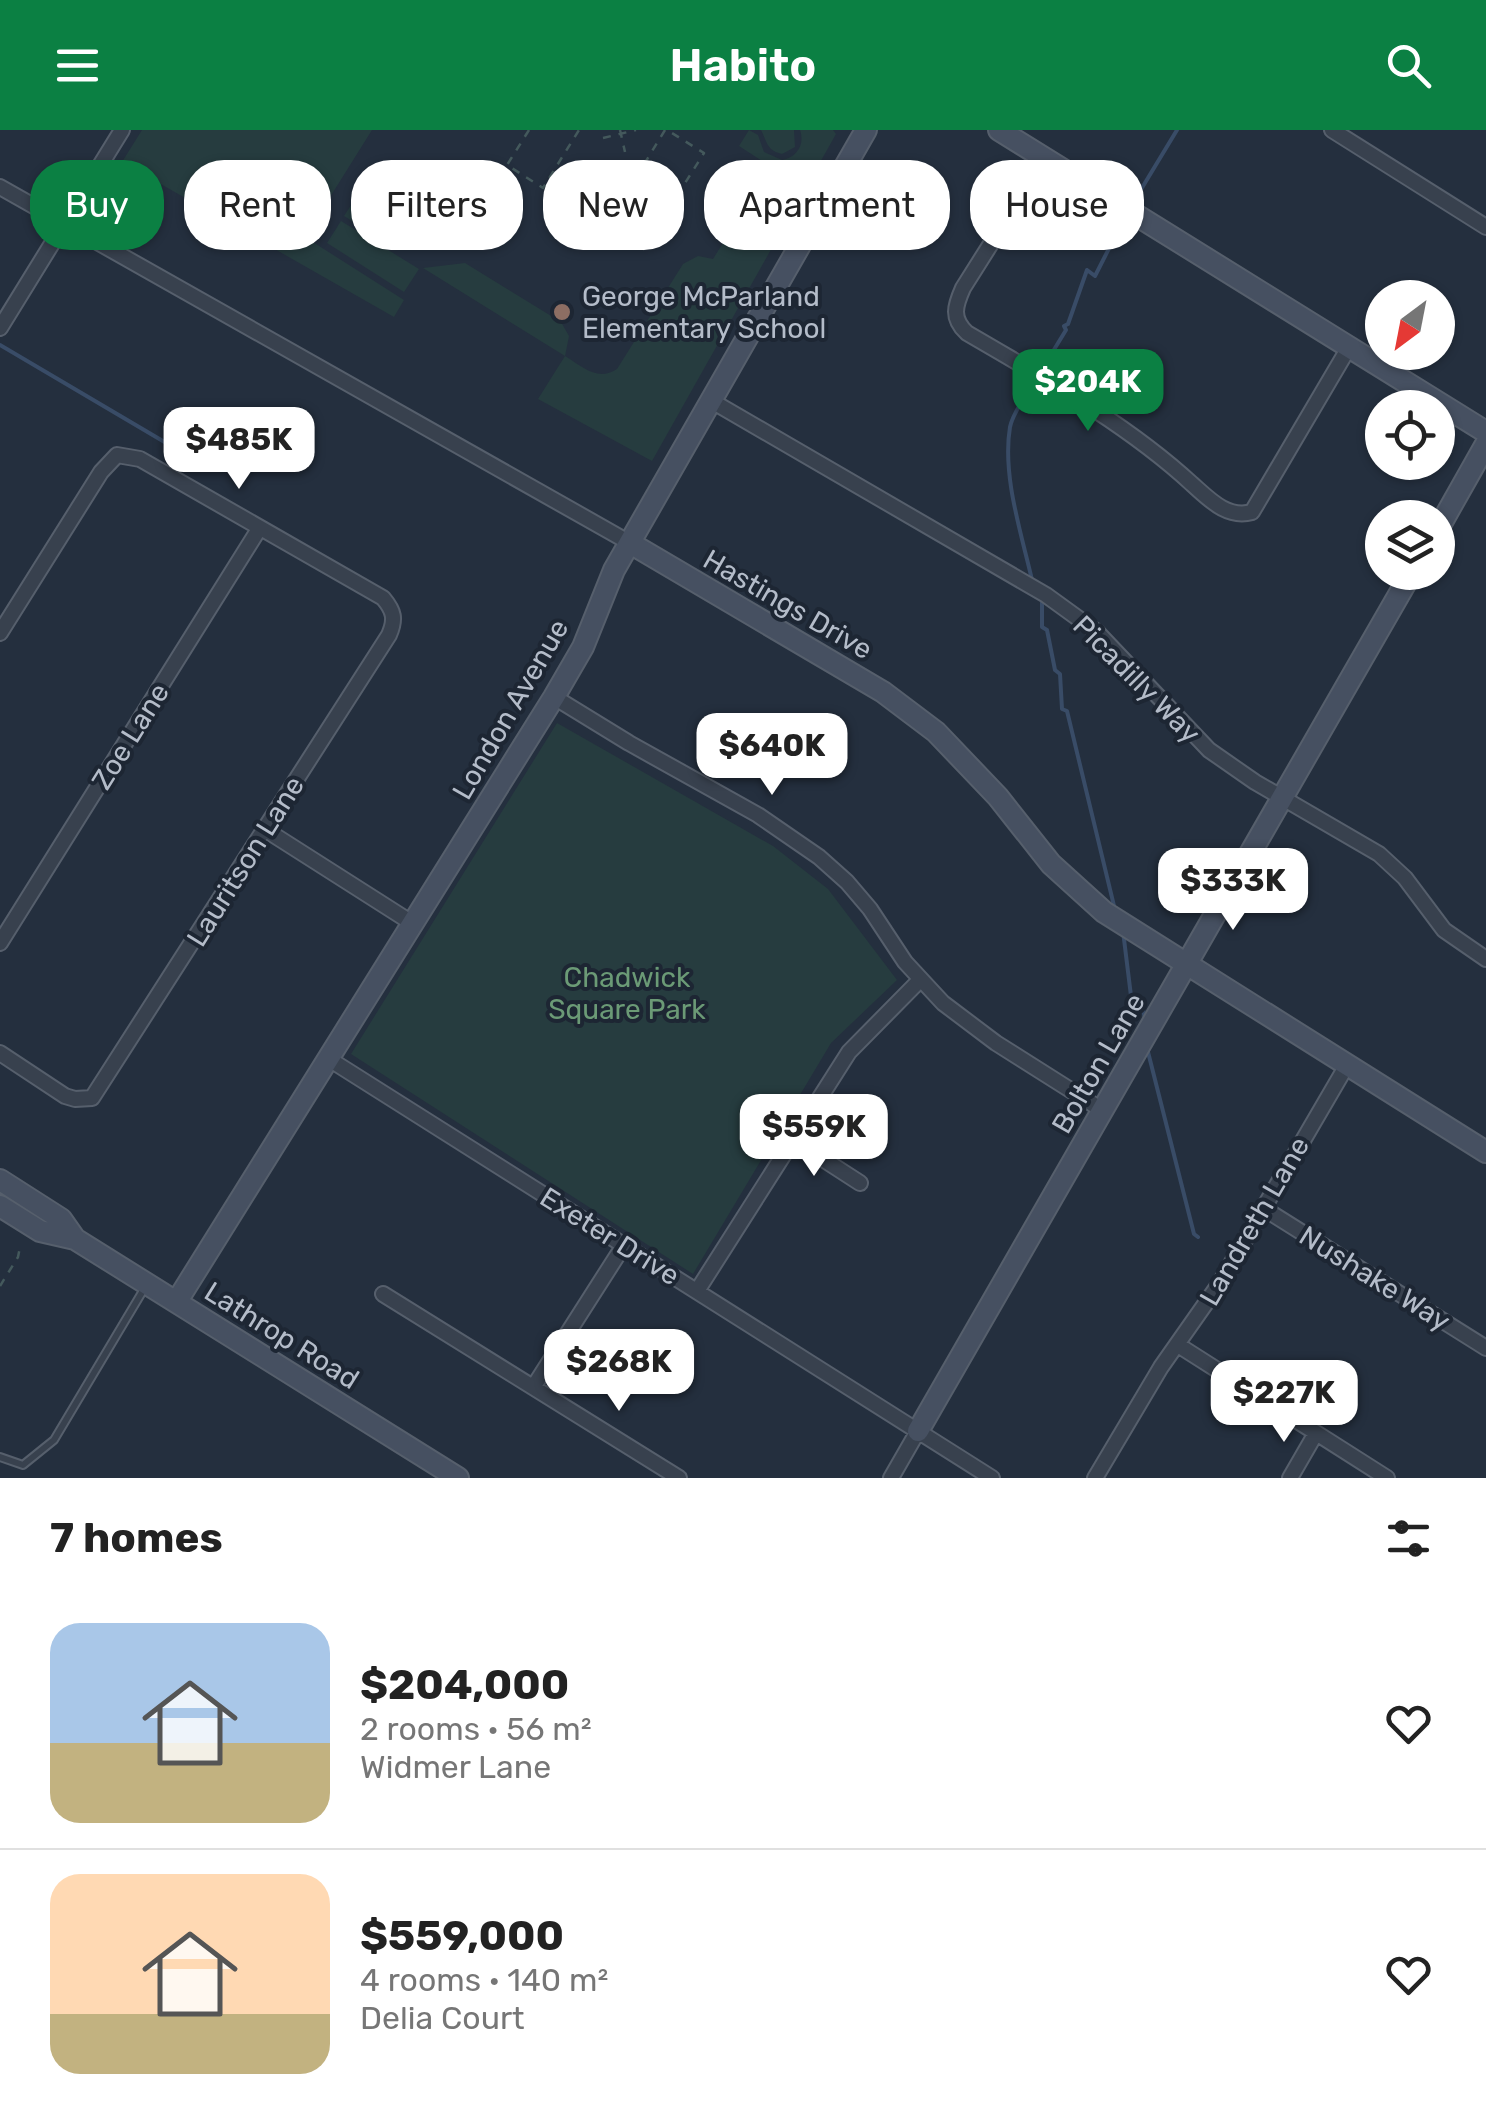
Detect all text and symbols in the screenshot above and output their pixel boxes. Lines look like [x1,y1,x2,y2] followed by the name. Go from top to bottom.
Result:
[50,38,105,93] icon: menu
[1381,38,1436,93] icon: search
[670,39,816,92] text: Habito
[30,160,164,250] chip: Buy
[184,160,331,250] chip: Rent
[351,160,523,250] chip: Filters
[543,160,684,250] chip: New
[704,160,950,250] chip: Apartment
[970,160,1144,250] chip: House
[582,280,826,345] place label: George McParland Elementary School
[1365,280,1455,370] north arrow
[1365,280,1455,590] map controls
[551,301,573,323] marker: George McParland Elementary School
[1018,349,1158,434] pin: $204K
[1034,362,1142,400] text: $204K
[1365,390,1455,480] button: locate
[169,407,309,492] pin: $485K
[186,420,292,458] text: $485K
[1365,500,1455,590] button: layers
[697,543,878,666] street label: Hastings Drive
[1066,609,1207,750] street label: Picadilly Way
[446,613,575,805] street label: London Avenue
[85,677,176,795] street label: Zoe Lane
[702,713,842,798] pin: $640K
[718,726,826,764] text: $640K
[180,770,311,952] street label: Lauritson Lane
[1163,848,1303,933] pin: $333K
[1180,861,1286,899] text: $333K
[548,961,706,1026] park label: Chadwick Square Park
[1045,987,1152,1139] street label: Bolton Lane
[744,1094,884,1179] pin: $559K
[762,1107,866,1145] text: $559K
[1193,1131,1316,1312] street label: Landreth Lane
[534,1181,686,1292] street label: Exeter Drive
[1293,1219,1456,1338] street label: Nushake Way
[199,1275,365,1396] street label: Lathrop Road
[549,1329,689,1414] pin: $268K
[566,1342,672,1380] text: $268K
[1214,1360,1354,1445] pin: $227K
[1233,1373,1335,1411] text: $227K
[1381,1511,1436,1566] icon: filters
[50,1513,223,1563] text: 7 homes
[360,1660,569,1710] text: $204,000
[130,1663,250,1783] icon: home
[1381,1696,1436,1751] icon: heart
[360,1710,592,1748] text: 2 rooms · 56 m²
[360,1748,551,1786] text: Widmer Lane
[360,1911,564,1961] text: $559,000
[130,1914,250,2034] icon: home
[1381,1947,1436,2002] icon: heart
[360,1961,608,1999] text: 4 rooms · 140 m²
[360,1999,525,2037] text: Delia Court

